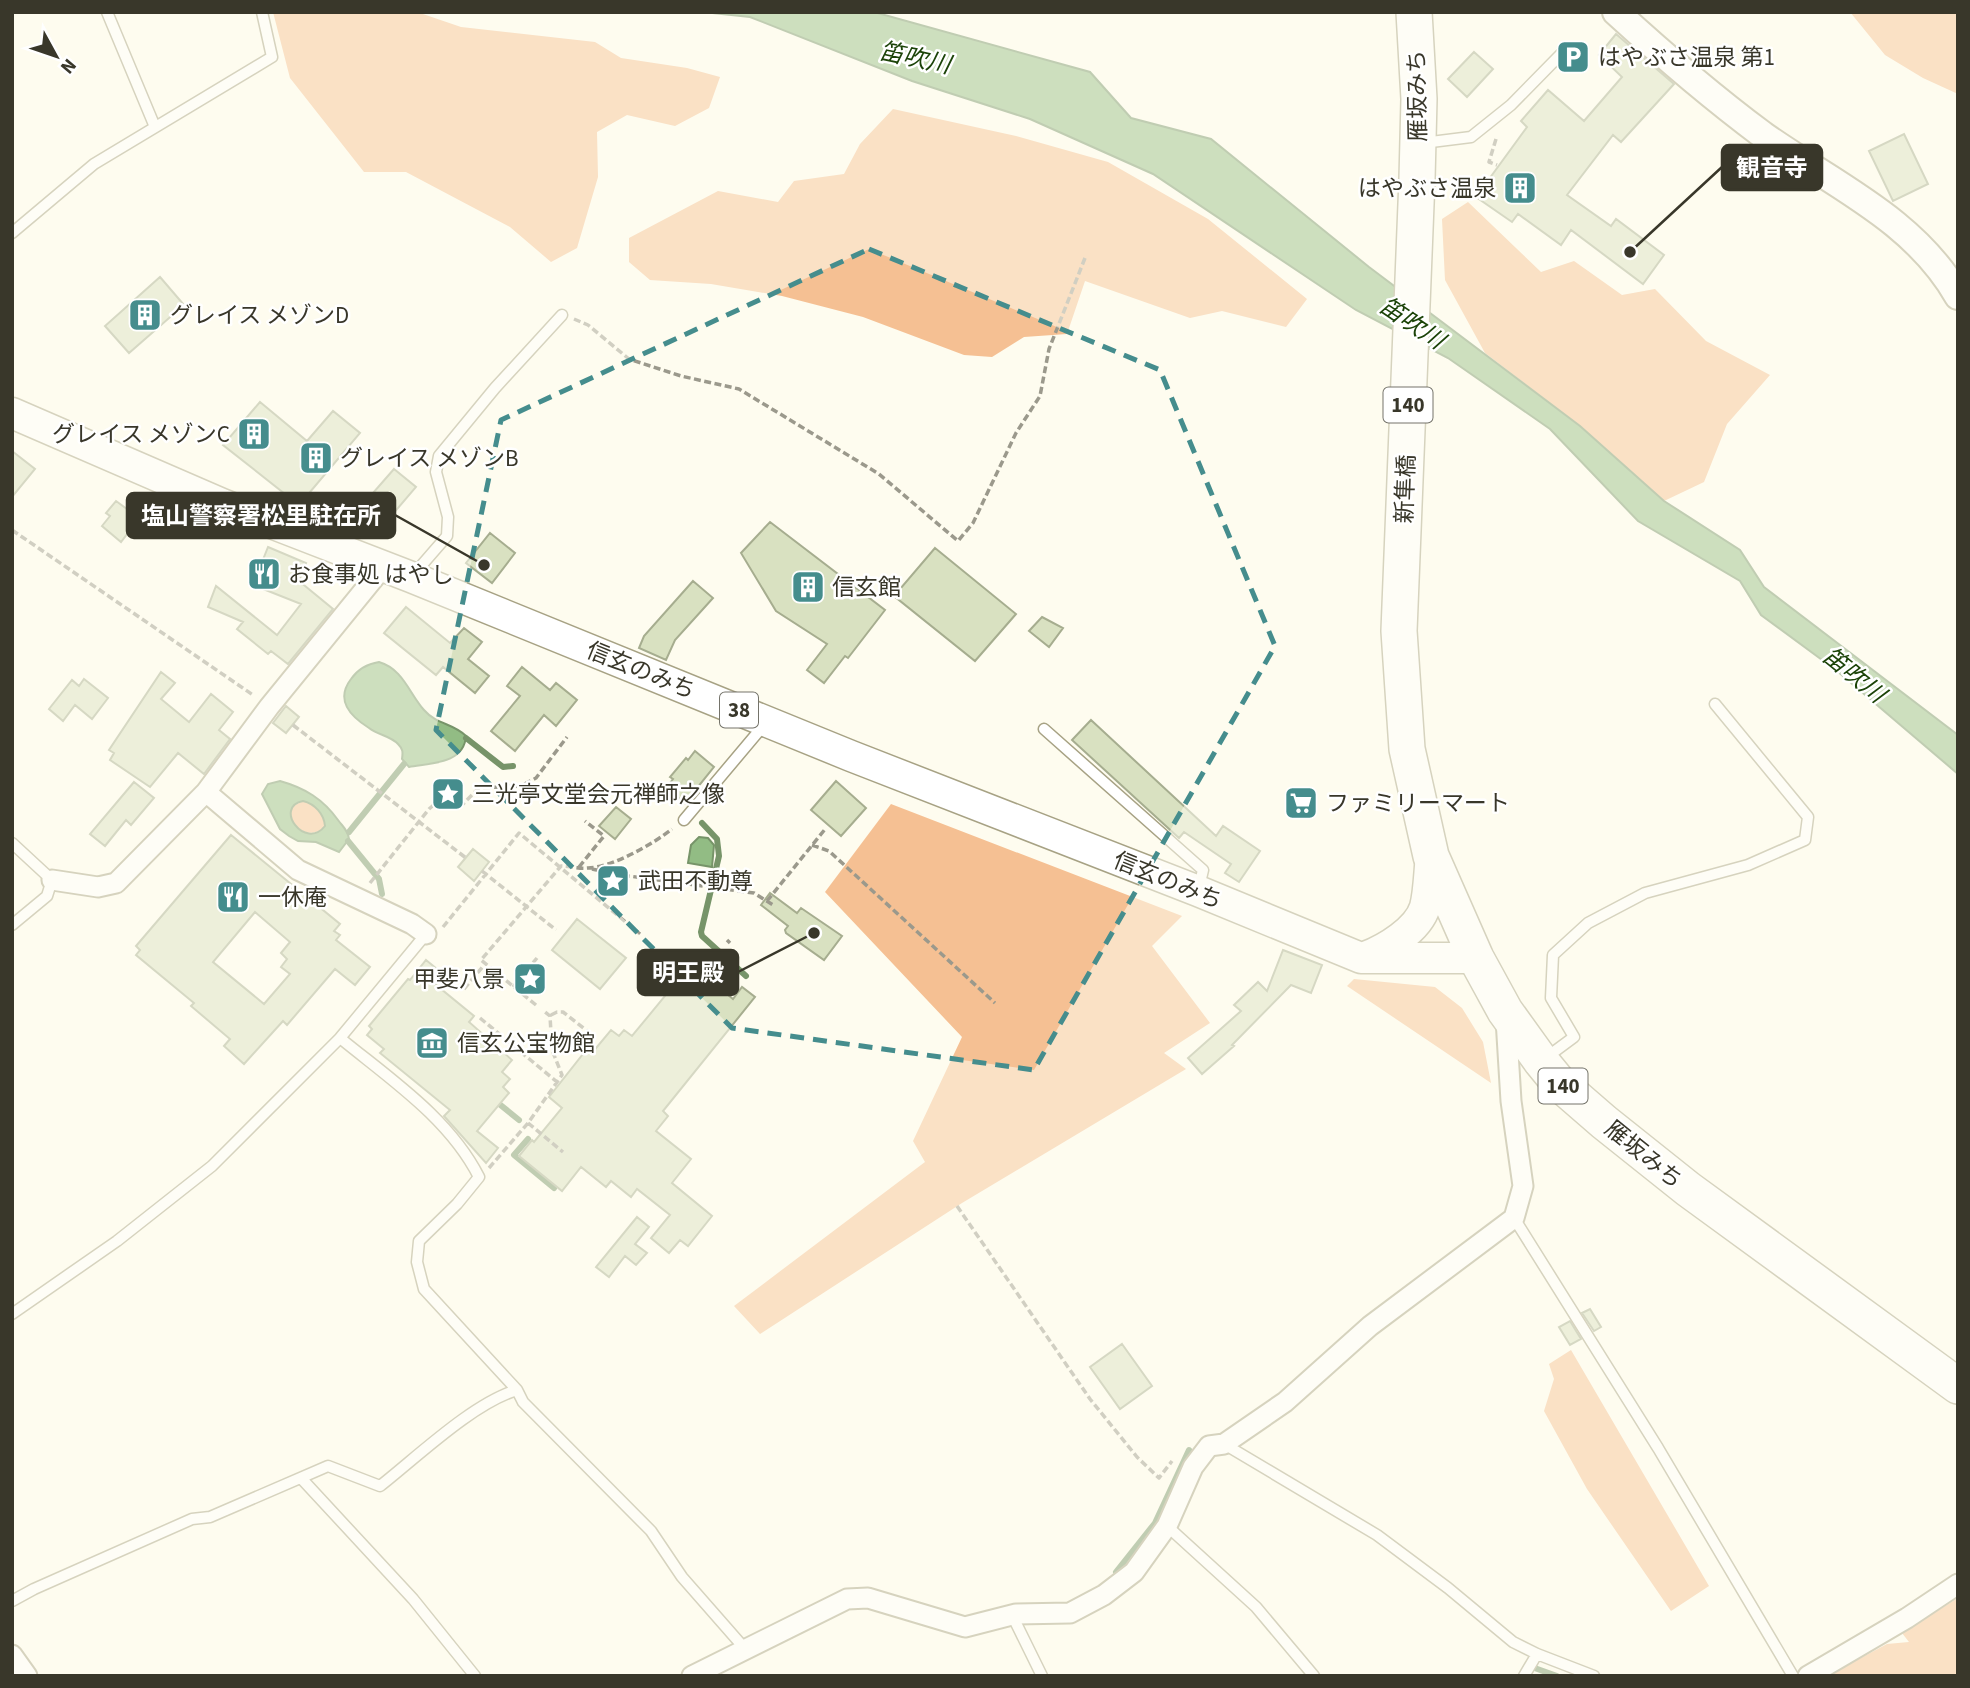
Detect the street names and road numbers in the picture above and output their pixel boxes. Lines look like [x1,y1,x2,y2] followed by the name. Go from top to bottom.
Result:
[1400,50,1435,142] street label: 雁坂みち
[1384,388,1432,422] road number: 140
[1388,454,1423,524] street label: 新隼橋
[581,634,700,707] street label: 信玄のみち
[720,692,758,728] road number: 38
[1108,844,1227,917] street label: 信玄のみち
[1538,1068,1588,1104] road number: 140
[1598,1113,1690,1196] street label: 雁坂みち

